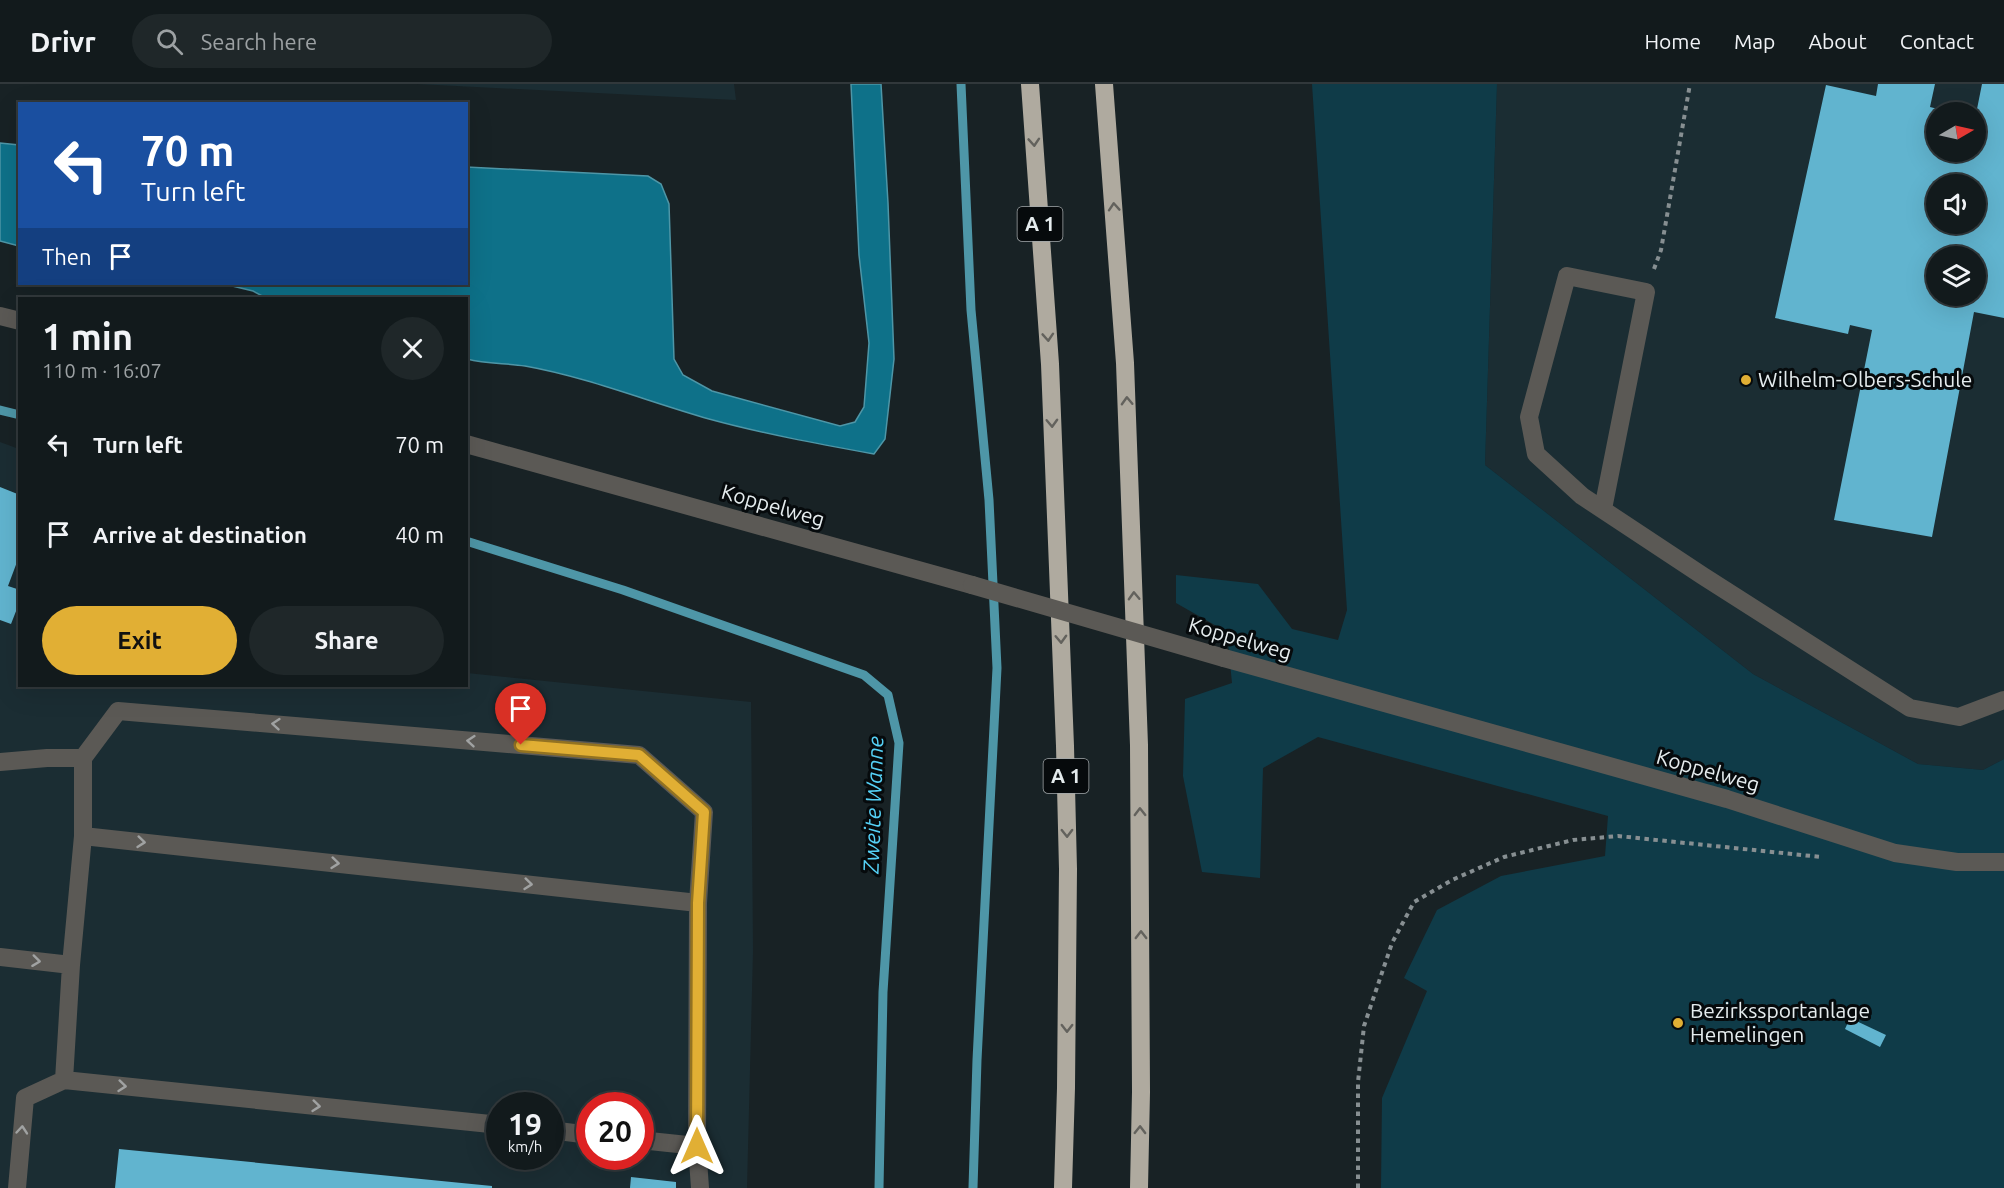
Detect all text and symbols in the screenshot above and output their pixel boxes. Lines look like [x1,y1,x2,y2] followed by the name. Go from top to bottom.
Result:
[132,14,552,68] search box
[153,25,186,58] icon: search
[30,26,96,57] text: Drivr
[201,29,317,54] text: Search here
[1644,29,1701,53] text: Home
[1734,29,1775,53] text: Map
[1808,29,1867,53] text: About
[1900,29,1974,53] text: Contact
[1926,102,1986,162] north arrow
[1926,102,1986,306] map controls
[42,126,120,204] icon: left
[141,127,235,174] text: 70 m
[1027,138,1040,147] one-way arrow
[1926,174,1986,234] button: sound
[141,176,245,206] text: Turn left
[1107,202,1120,211] one-way arrow
[1018,207,1062,241] road number: A 1
[104,240,137,273] icon: arrive
[42,244,92,269] text: Then
[1926,246,1986,306] button: layers
[42,316,133,357] text: 1 min
[381,317,444,380] button: close
[1041,332,1054,341] one-way arrow
[42,359,162,382] text: 110 m · 16:07
[1758,367,1972,391] place label: Wilhelm-Olbers-Schule
[1739,373,1753,387] marker: Wilhelm-Olbers-Schule
[1120,397,1133,406] one-way arrow
[1046,418,1059,427] one-way arrow
[42,428,75,461] icon: left
[93,432,183,457] text: Turn left
[395,432,444,457] text: 70 m
[719,479,828,531] street label: Koppelweg
[42,518,75,551] icon: arrive
[93,522,307,547] text: Arrive at destination
[395,522,444,547] text: 40 m
[1128,592,1141,601] one-way arrow
[42,606,237,675] button: Exit
[249,606,444,675] button: Share
[1186,612,1295,664] street label: Koppelweg
[1054,634,1067,643] one-way arrow
[495,683,546,745] pin
[504,692,537,725] icon: arrive
[272,718,281,731] one-way arrow
[466,734,475,747] one-way arrow
[858,736,887,875] water label: Zweite Wanne
[1654,744,1763,796] street label: Koppelweg
[1044,759,1088,793] road number: A 1
[1134,808,1146,817] one-way arrow
[1061,829,1074,838] one-way arrow
[136,835,145,848] one-way arrow
[330,856,339,869] one-way arrow
[524,878,533,890] one-way arrow
[1135,930,1147,939] one-way arrow
[31,954,40,967] one-way arrow
[1690,998,1870,1046] place label: Bezirkssportanlage Hemelingen
[1671,1016,1685,1030] marker: Bezirkssportanlage Hemelingen
[1061,1024,1073,1033] one-way arrow
[118,1079,127,1092] one-way arrow
[576,1092,654,1170] speed limit sign: 20
[312,1099,321,1112] one-way arrow
[508,1107,542,1141] text: 19
[665,1114,729,1178] position arrow
[15,1125,28,1134] one-way arrow
[1134,1125,1147,1134] one-way arrow
[508,1138,542,1155] text: km/h

